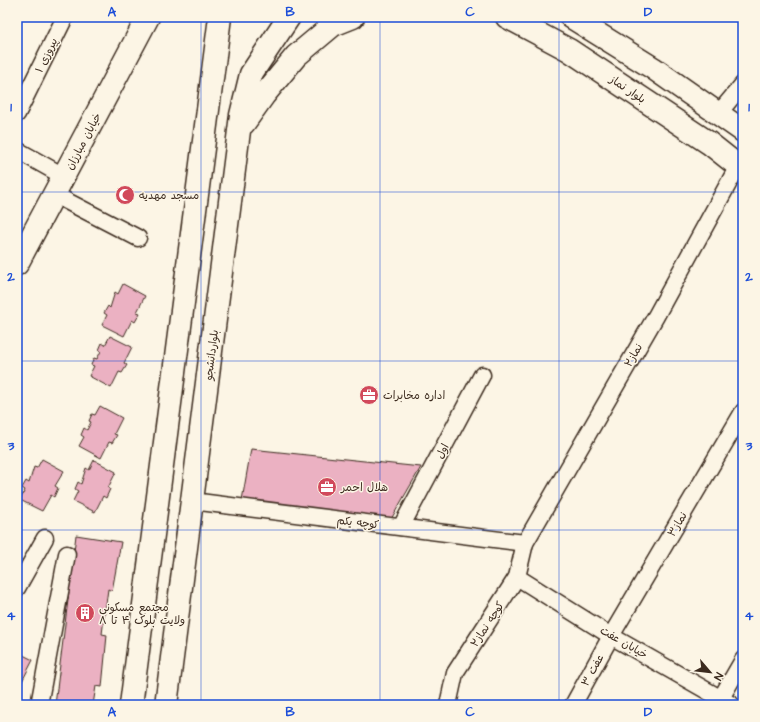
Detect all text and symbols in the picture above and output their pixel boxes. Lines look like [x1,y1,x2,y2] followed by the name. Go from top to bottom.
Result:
[108,3,117,21] text: A
[285,3,295,21] text: B
[465,3,475,21] text: C
[644,3,653,21] text: D
[32,35,61,75] street label: پیروزی ۱
[606,71,649,107] street label: بلوار نماز
[10,98,12,116] text: 1
[748,98,750,116] text: 1
[62,110,105,172] street label: خیابان مبارزان
[114,184,136,206] mosque icon: مسجد مهدیه
[139,188,199,203] place label: مسجد مهدیه
[6,268,15,286] text: 2
[744,268,753,286] text: 2
[201,329,222,382] street label: بلواردانشجو
[621,341,646,370] street label: نماز۲
[358,384,380,406] office icon: اداره مخابرات
[383,388,445,403] place label: اداره مخابرات
[7,437,15,455] text: 3
[745,437,753,455] text: 3
[432,441,453,461] street label: اول
[316,476,338,498] office icon: هلال احمر
[340,480,388,495] place label: هلال احمر
[664,509,691,539] street label: نماز۳
[336,512,380,534] street label: کوچه یکم
[467,598,508,650] street label: کوچه نماز۲
[99,600,185,628] place label: مجتمع مسکونی ولایت بلوک ۴ تا ۸
[74,602,96,624] building icon: مجتمع مسکونی ولایت بلوک ۴ تا ۸
[7,607,16,625] text: 4
[745,607,754,625] text: 4
[597,623,650,662] street label: خیابان عفت
[578,651,607,689] street label: عفت ۳
[690,652,730,692] north arrow
[710,670,727,683] text: N
[108,703,117,721] text: A
[285,703,295,721] text: B
[465,703,475,721] text: C
[644,703,653,721] text: D

